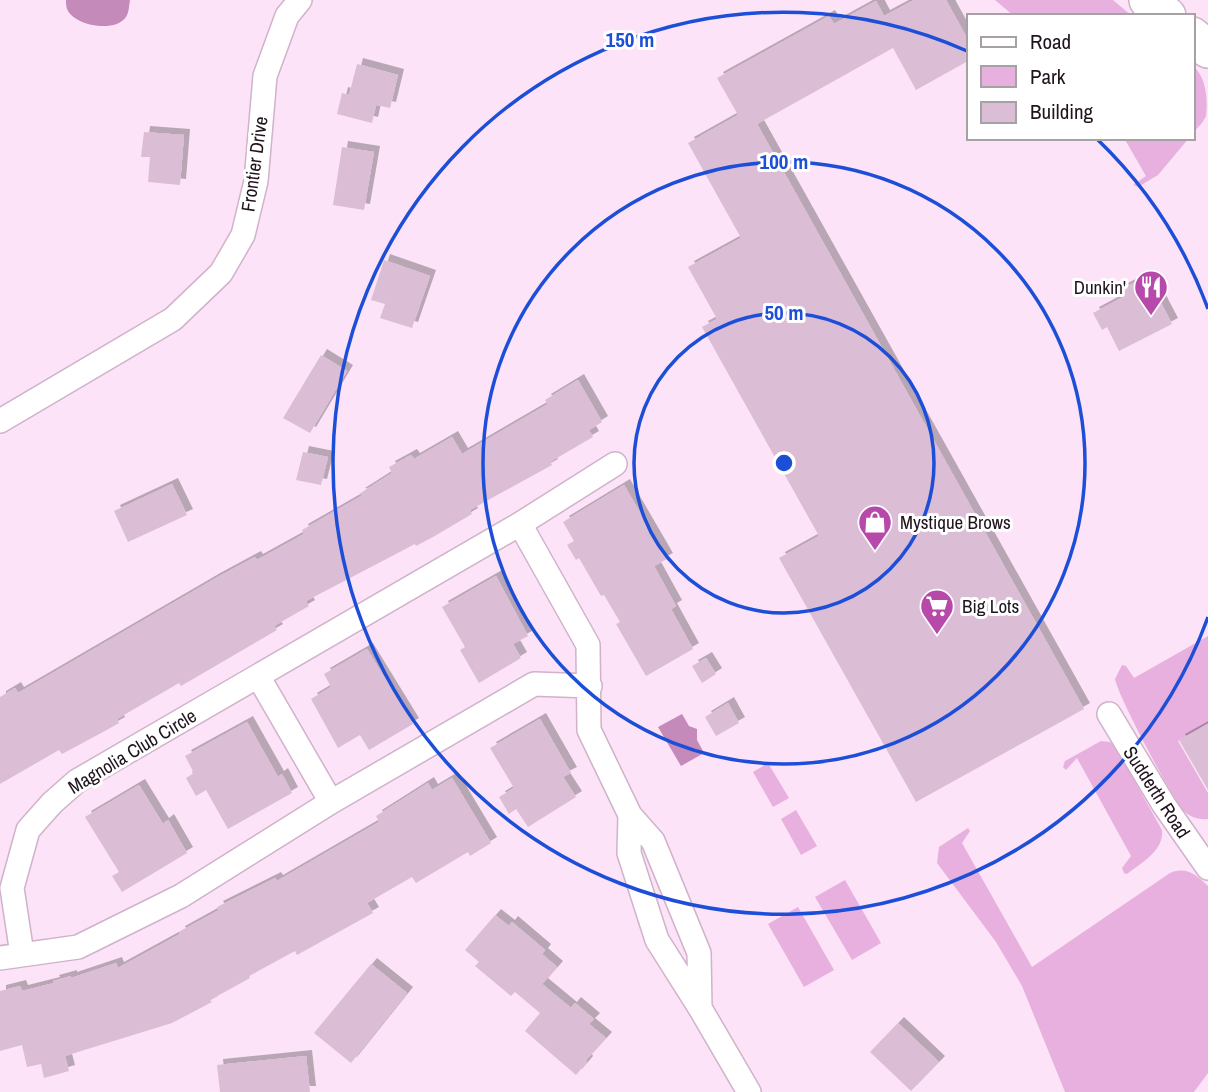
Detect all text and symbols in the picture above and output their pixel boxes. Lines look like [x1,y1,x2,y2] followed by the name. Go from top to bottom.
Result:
[967,14,1194,140] legend
[606,25,654,54] text: 150 m
[1030,27,1071,56] text: Road
[1030,62,1066,91] text: Park
[1030,97,1094,126] text: Building
[234,115,274,213] street label: Frontier Drive
[760,147,808,176] text: 100 m
[1132,268,1170,317] restaurant icon: Dunkin'
[1074,274,1126,300] place label: Dunkin'
[764,298,804,327] text: 50 m
[772,451,796,475] centre of rings
[856,503,894,552] shop icon: Mystique Brows
[900,509,1011,535] place label: Mystique Brows
[918,587,956,636] supermarket icon: Big Lots
[962,593,1019,619] place label: Big Lots
[63,702,201,800] street label: Magnolia Club Circle
[1118,741,1196,843] street label: Sudderth Road

